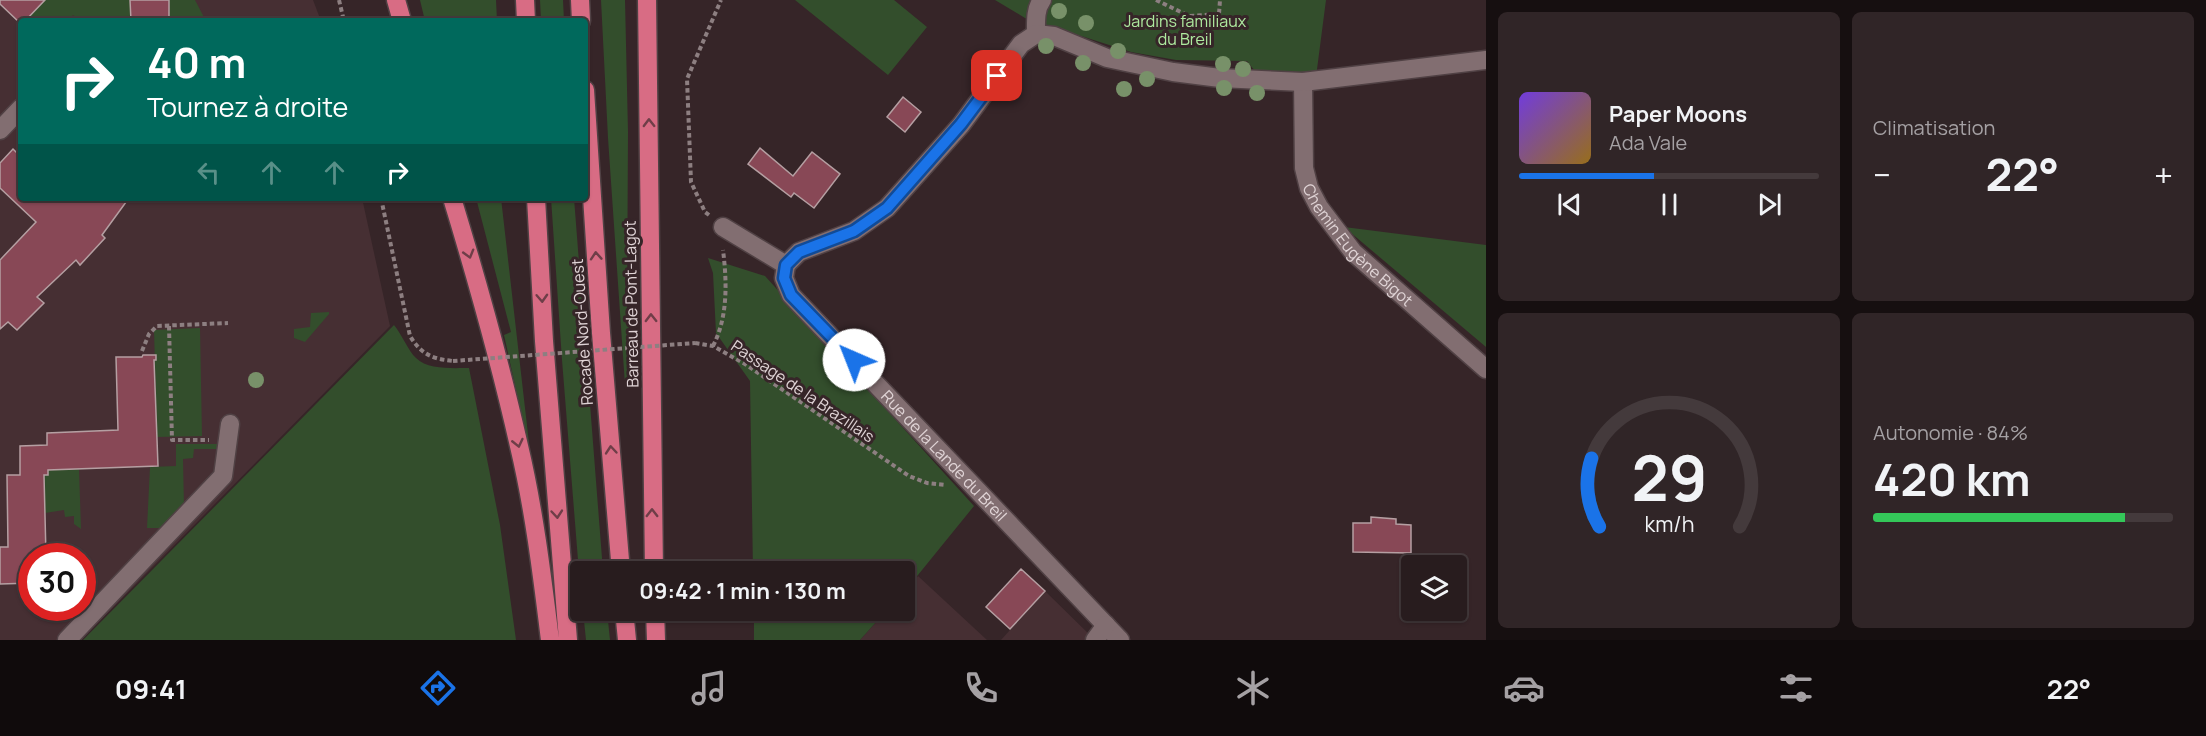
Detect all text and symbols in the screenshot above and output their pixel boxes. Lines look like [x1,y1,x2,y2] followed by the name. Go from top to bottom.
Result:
[1124,10,1247,50] park label: Jardins familiaux du Breil
[147,33,246,91] text: 40 m
[48,42,126,120] icon: right
[971,50,1022,101] pin
[980,59,1013,92] icon: arrive
[147,88,348,125] text: Tournez à droite
[1609,99,1747,129] text: Paper Moons
[1873,114,1995,141] text: Climatisation
[643,119,655,128] one-way arrow
[1609,129,1687,156] text: Ada Vale
[1985,143,2059,205] text: 22°
[1873,152,1891,197] text: −
[2154,152,2173,197] text: +
[192,156,225,189] icon: left
[255,156,288,189] icon: ahead
[318,156,351,189] icon: ahead
[381,156,414,189] icon: right
[1297,180,1418,311] street label: Chemin Eugène Bigot
[1553,188,1586,221] icon: previous
[1653,188,1686,221] icon: pause
[1753,188,1786,221] icon: next
[619,220,643,388] street label: Barreau de Pont-Lagot
[462,248,474,259] one-way arrow
[589,251,602,260] one-way arrow
[566,258,598,406] street label: Rocade Nord-Ouest
[535,294,548,303] one-way arrow
[645,314,657,323] one-way arrow
[822,328,886,392] position arrow
[727,335,879,447] street label: Passage de la Brazillais
[876,385,1012,526] street label: Rue de la Lande du Breil
[1873,419,2028,446] text: Autonomie · 84%
[1631,434,1707,520] text: 29
[511,437,524,447] one-way arrow
[604,446,617,455] one-way arrow
[1873,448,2030,510] text: 420 km
[550,509,563,518] one-way arrow
[646,509,658,518] one-way arrow
[1644,510,1694,539] text: km/h
[18,543,96,621] speed limit sign: 30
[1401,555,1467,621] map controls
[1401,555,1467,621] button: layers
[639,576,846,606] text: 09:42 · 1 min · 130 m
[417,667,459,709] icon: directions
[688,667,730,709] icon: music
[960,667,1002,709] icon: phone
[1232,667,1274,709] icon: climate
[1503,667,1545,709] icon: car
[1775,667,1817,709] icon: filters
[115,670,187,707] text: 09:41
[2047,670,2091,707] text: 22°

